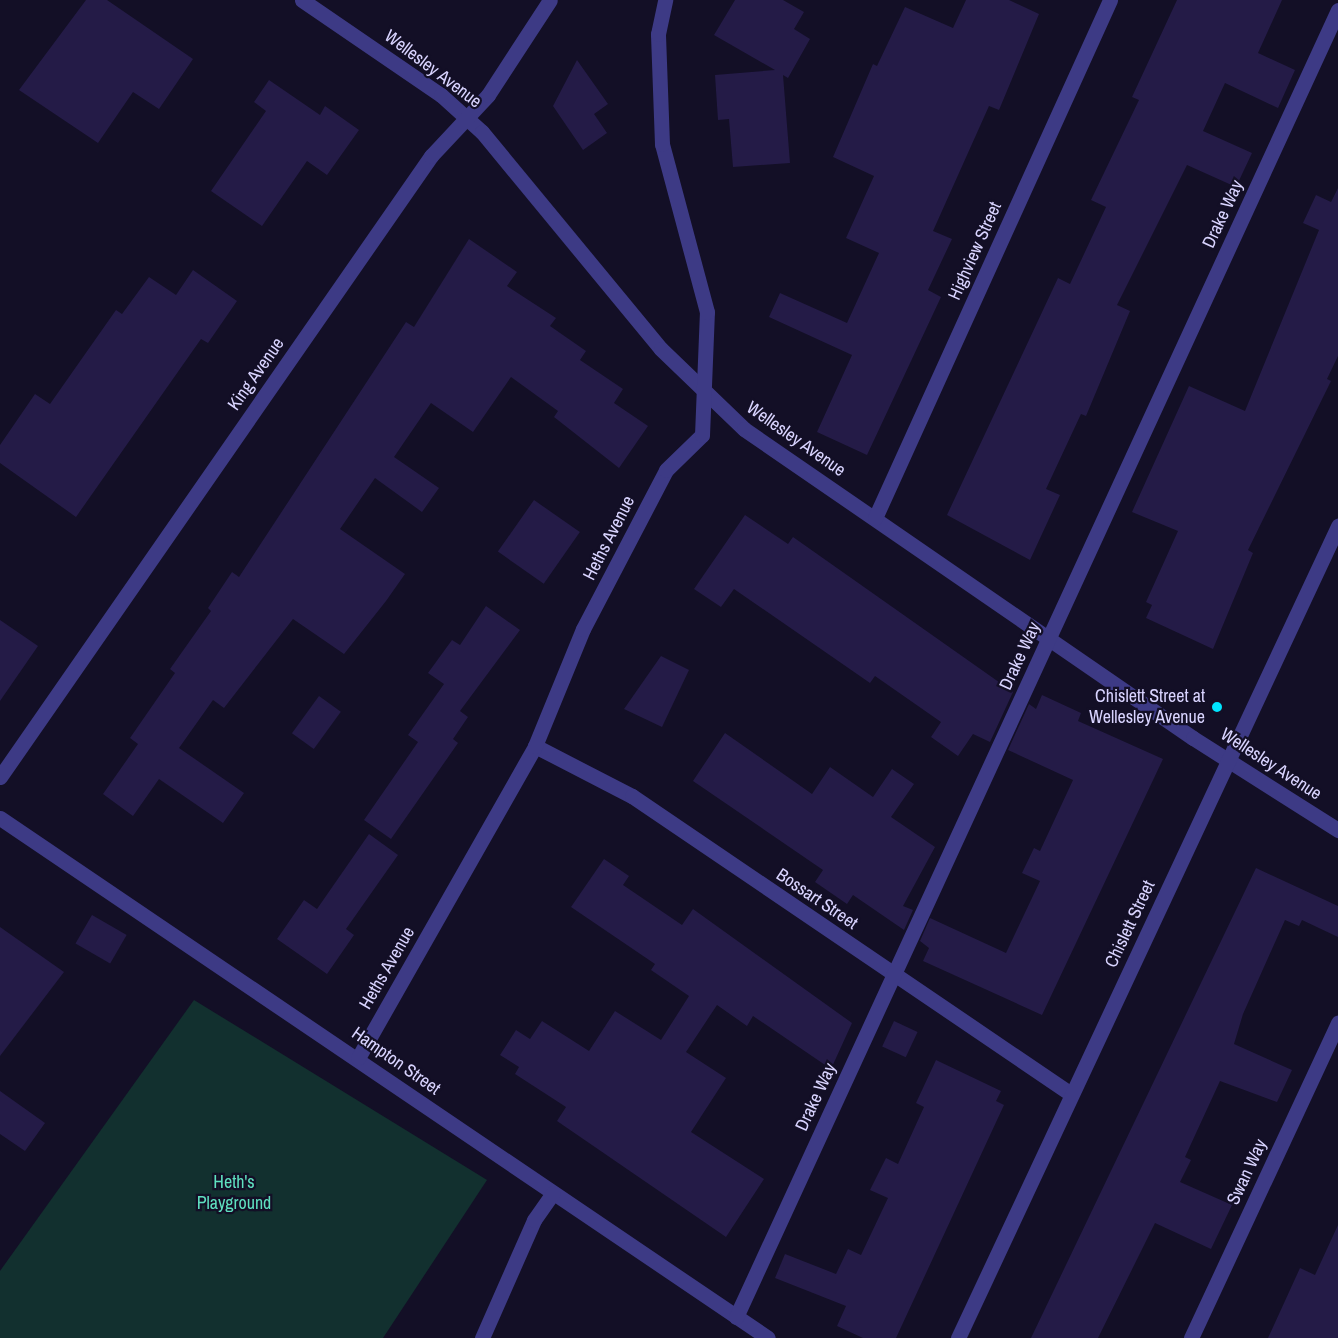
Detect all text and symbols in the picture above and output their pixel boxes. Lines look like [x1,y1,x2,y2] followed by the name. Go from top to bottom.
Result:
[380,25,486,113] street label: Wellesley Avenue
[1198,177,1248,251] street label: Drake Way
[944,199,1006,303] street label: Highview Street
[223,333,289,415] street label: King Avenue
[742,397,850,481] street label: Wellesley Avenue
[578,492,640,584] street label: Heths Avenue
[995,619,1045,693] street label: Drake Way
[1088,686,1205,728] place label: Chislett Street at Wellesley Avenue
[1210,700,1224,714] marker: Chislett Street at Wellesley Avenue
[1216,723,1326,805] street label: Wellesley Avenue
[772,864,862,934] street label: Bossart Street
[1100,877,1160,971] street label: Chislett Street
[355,923,419,1013] street label: Heths Avenue
[347,1023,445,1099] street label: Hampton Street
[791,1060,841,1134] street label: Drake Way
[1222,1136,1272,1208] street label: Swan Way
[197,1172,271,1214] park label: Heth's Playground

